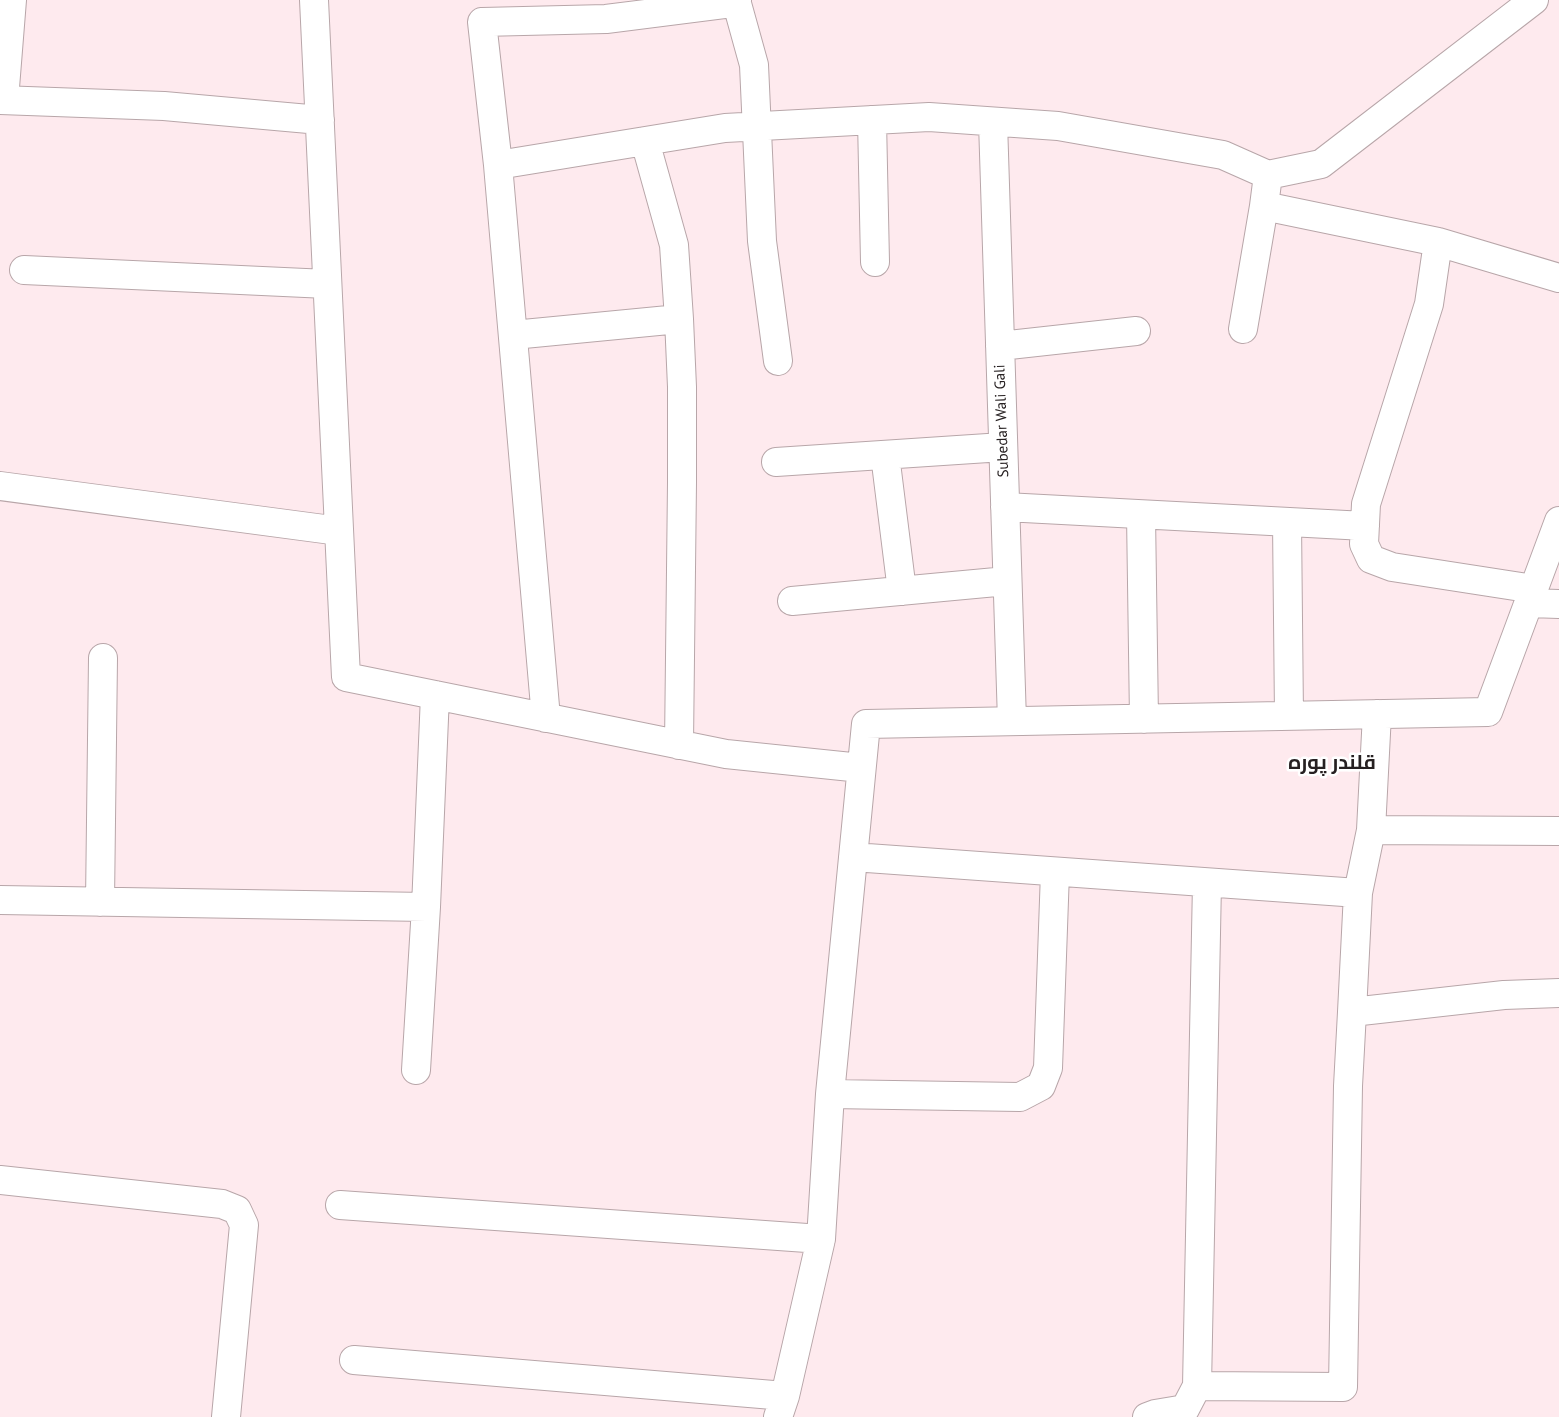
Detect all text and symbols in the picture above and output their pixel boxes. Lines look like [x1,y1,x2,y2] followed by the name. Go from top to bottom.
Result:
[991,364,1013,478] street label: Subedar Wali Gali
[1288,751,1376,775] district label: قلندر پورہ

